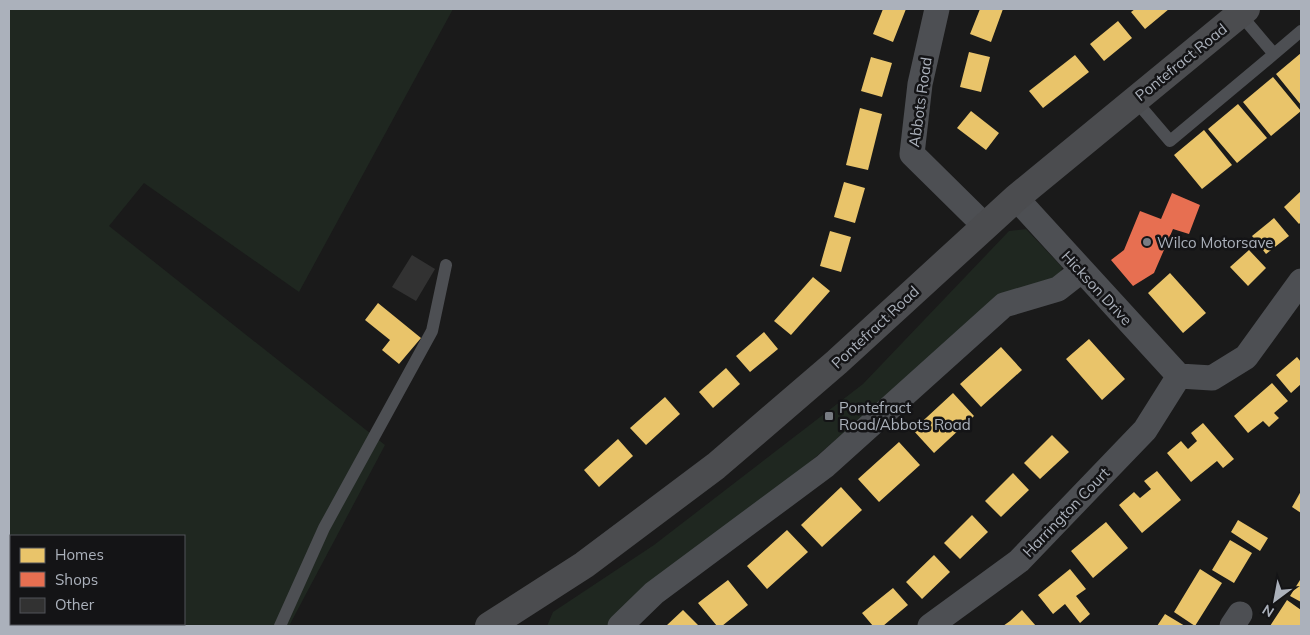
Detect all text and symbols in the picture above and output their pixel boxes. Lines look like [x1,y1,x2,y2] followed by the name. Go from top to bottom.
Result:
[1131,19,1231,105] street label: Pontefract Road
[904,56,936,148] street label: Abbots Road
[1157,233,1273,252] place label: Wilco Motorsave
[1141,236,1153,248] marker: Wilco Motorsave
[1058,247,1136,329] street label: Hickson Drive
[827,282,923,372] street label: Pontefract Road
[839,398,971,434] place label: Pontefract Road/Abbots Road
[823,410,835,422] marker: Pontefract Road/Abbots Road
[1018,463,1114,561] street label: Harrington Court
[10,535,185,625] legend
[55,545,104,564] text: Homes
[55,570,98,589] text: Shops
[1250,575,1300,625] north arrow
[55,595,95,614] text: Other
[1259,601,1277,621] text: N

